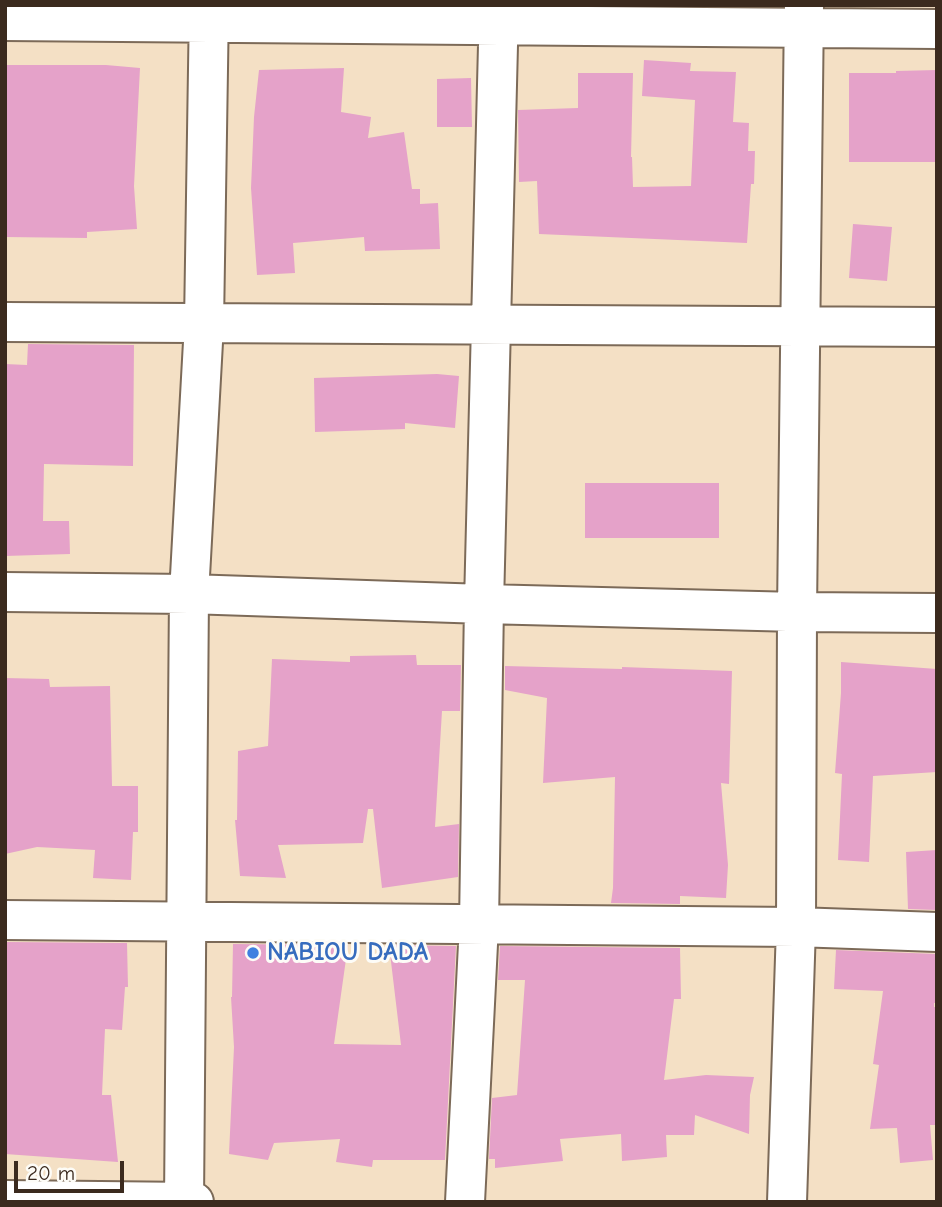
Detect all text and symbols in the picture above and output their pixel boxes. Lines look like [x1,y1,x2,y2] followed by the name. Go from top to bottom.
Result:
[267,937,428,969] place label: NABIOU DADA
[245,945,261,961] marker: NABIOU DADA
[18,1148,128,1192] scale bar
[27,1161,75,1185] text: 20 m

